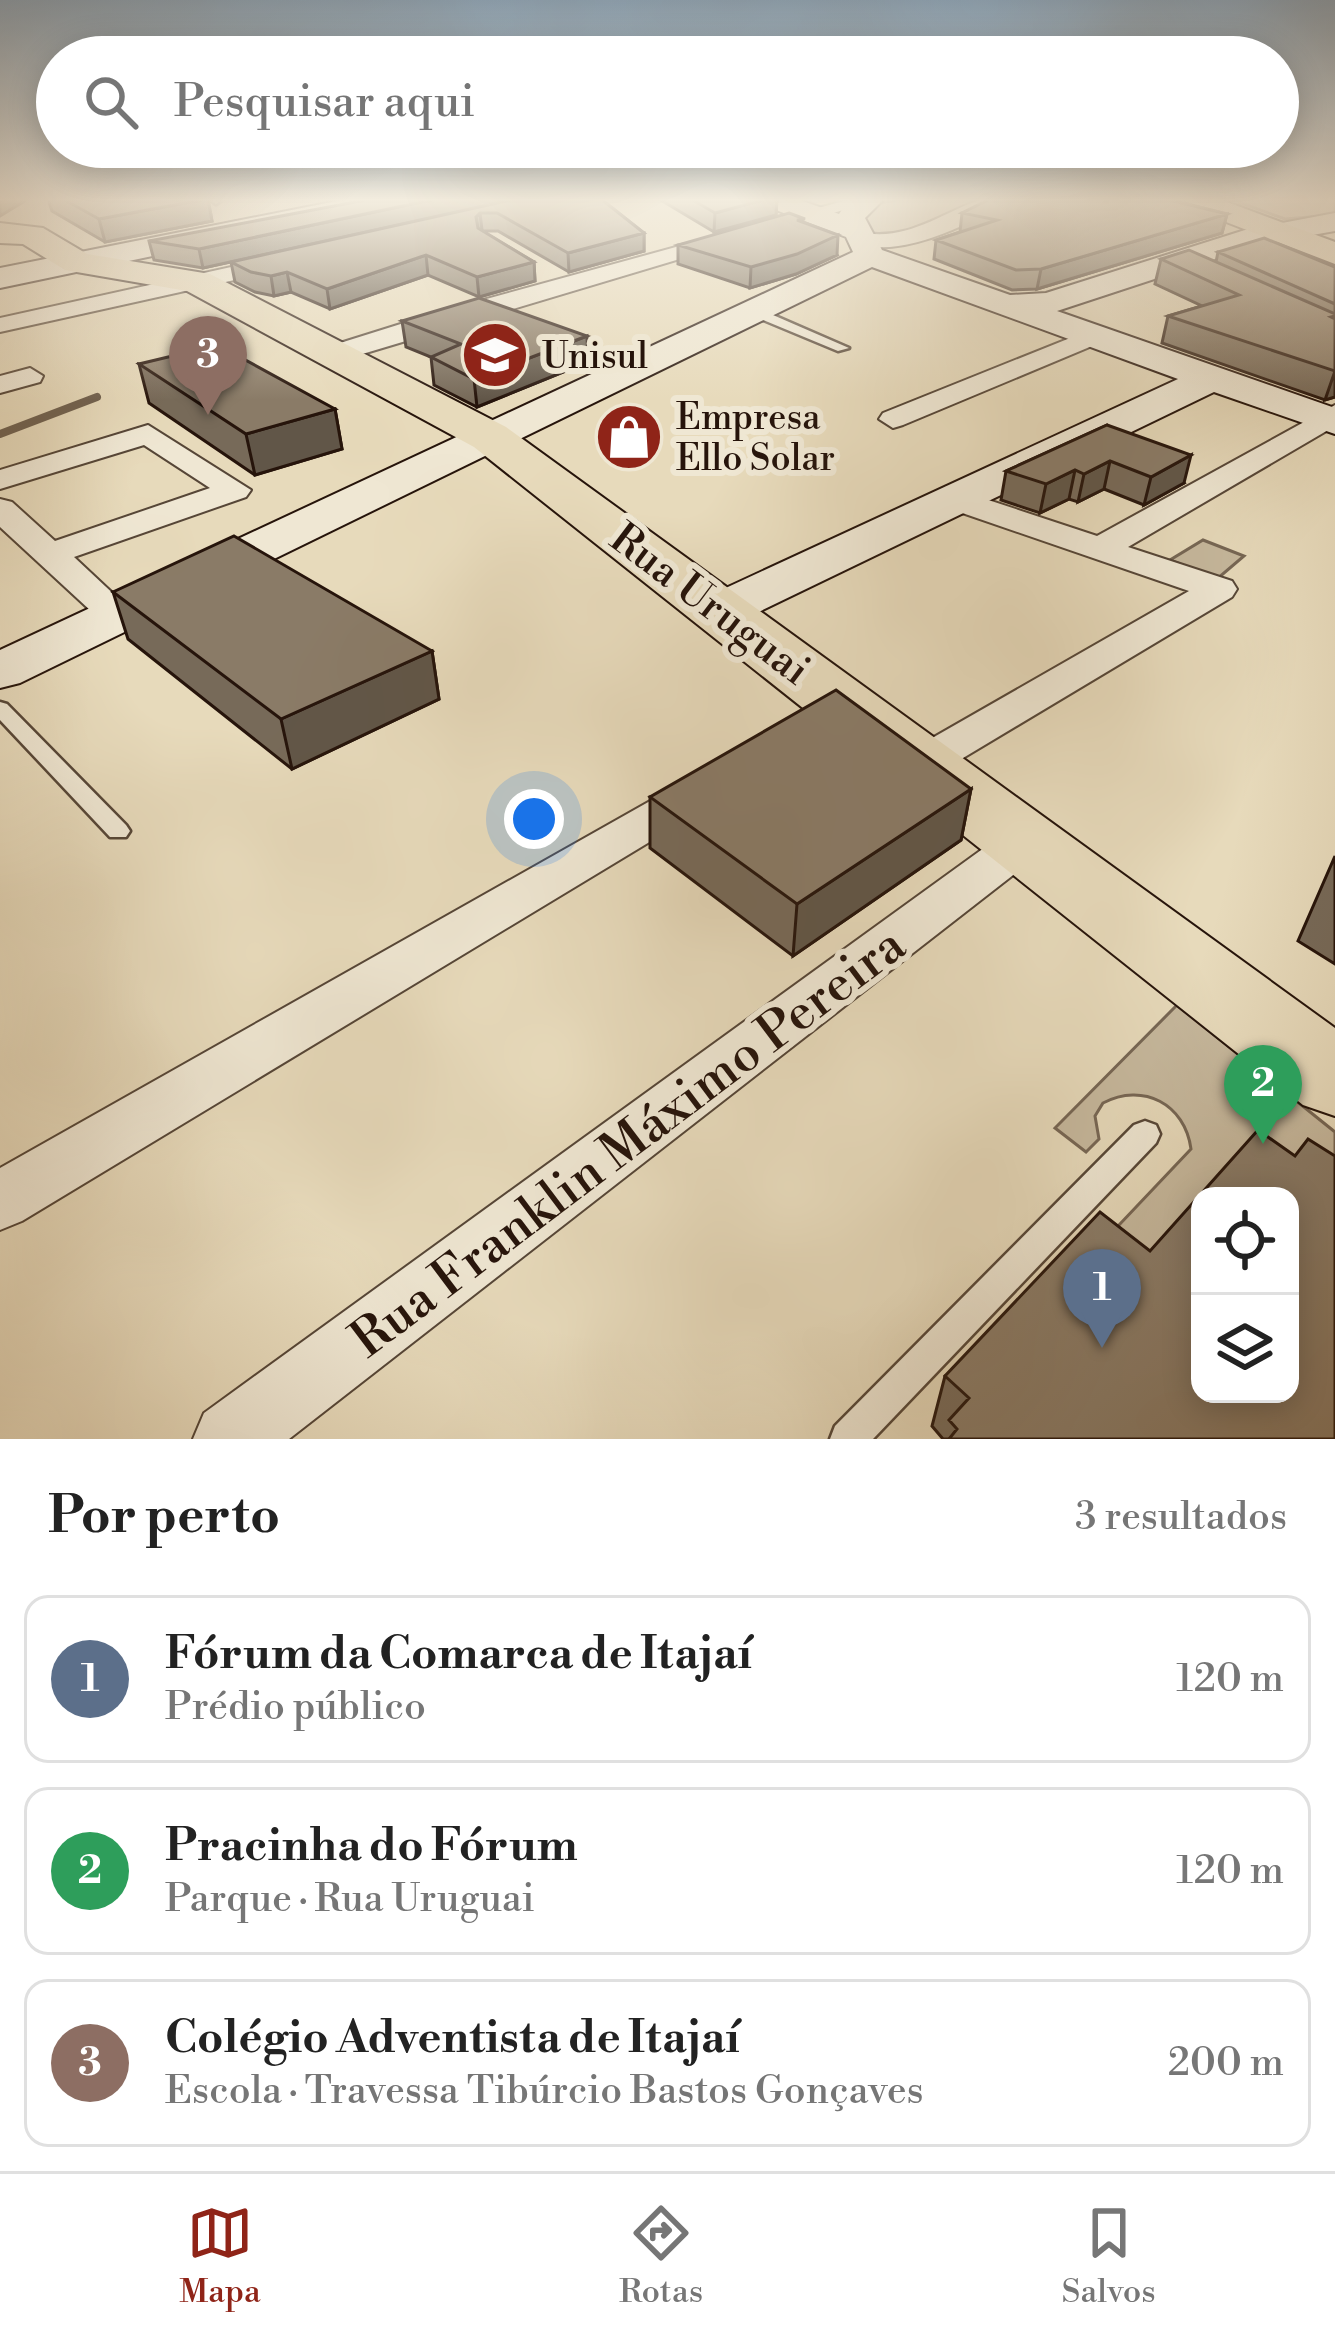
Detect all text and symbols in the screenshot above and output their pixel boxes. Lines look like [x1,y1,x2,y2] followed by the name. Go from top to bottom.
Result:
[36,36,1299,168] search box
[78,69,144,135] icon: search
[174,74,475,131] text: Pesquisar aqui
[169,316,247,415] pin: 3
[460,320,530,390] school or university icon: Unisul
[542,335,648,380] place label: Unisul
[676,396,835,482] place label: Empresa Ello Solar
[594,402,664,472] shop icon: Empresa Ello Solar
[598,512,820,698] street label: Rua Uruguai
[504,789,564,849] your location
[339,914,919,1373] street label: Rua Franklin Máximo Pereira
[1224,1045,1302,1144] pin: 2
[1191,1187,1299,1403] map controls
[1191,1187,1299,1295] button: locate
[1063,1249,1141,1348] pin: 1
[1191,1295,1299,1403] button: layers
[48,1485,280,1549] text: Por perto
[1075,1493,1287,1542] text: 3 resultados
[165,1626,752,1683] text: Fórum da Comarca de Itajaí
[81,1655,99,1704] text: 1
[1176,1655,1284,1704] text: 120 m
[165,1683,426,1732] text: Prédio público
[165,1818,578,1875] text: Pracinha do Fórum
[78,1847,102,1896] text: 2
[1176,1847,1284,1896] text: 120 m
[165,1875,535,1924] text: Parque · Rua Uruguai
[165,2010,740,2067] text: Colégio Adventista de Itajaí
[78,2039,102,2088] text: 3
[1168,2039,1284,2088] text: 200 m
[165,2067,924,2116] text: Escola · Travessa Tibúrcio Bastos Gonçaves
[179,2200,261,2313] tab: Mapa
[619,2200,703,2313] tab: Rotas
[1062,2200,1156,2313] tab: Salvos

